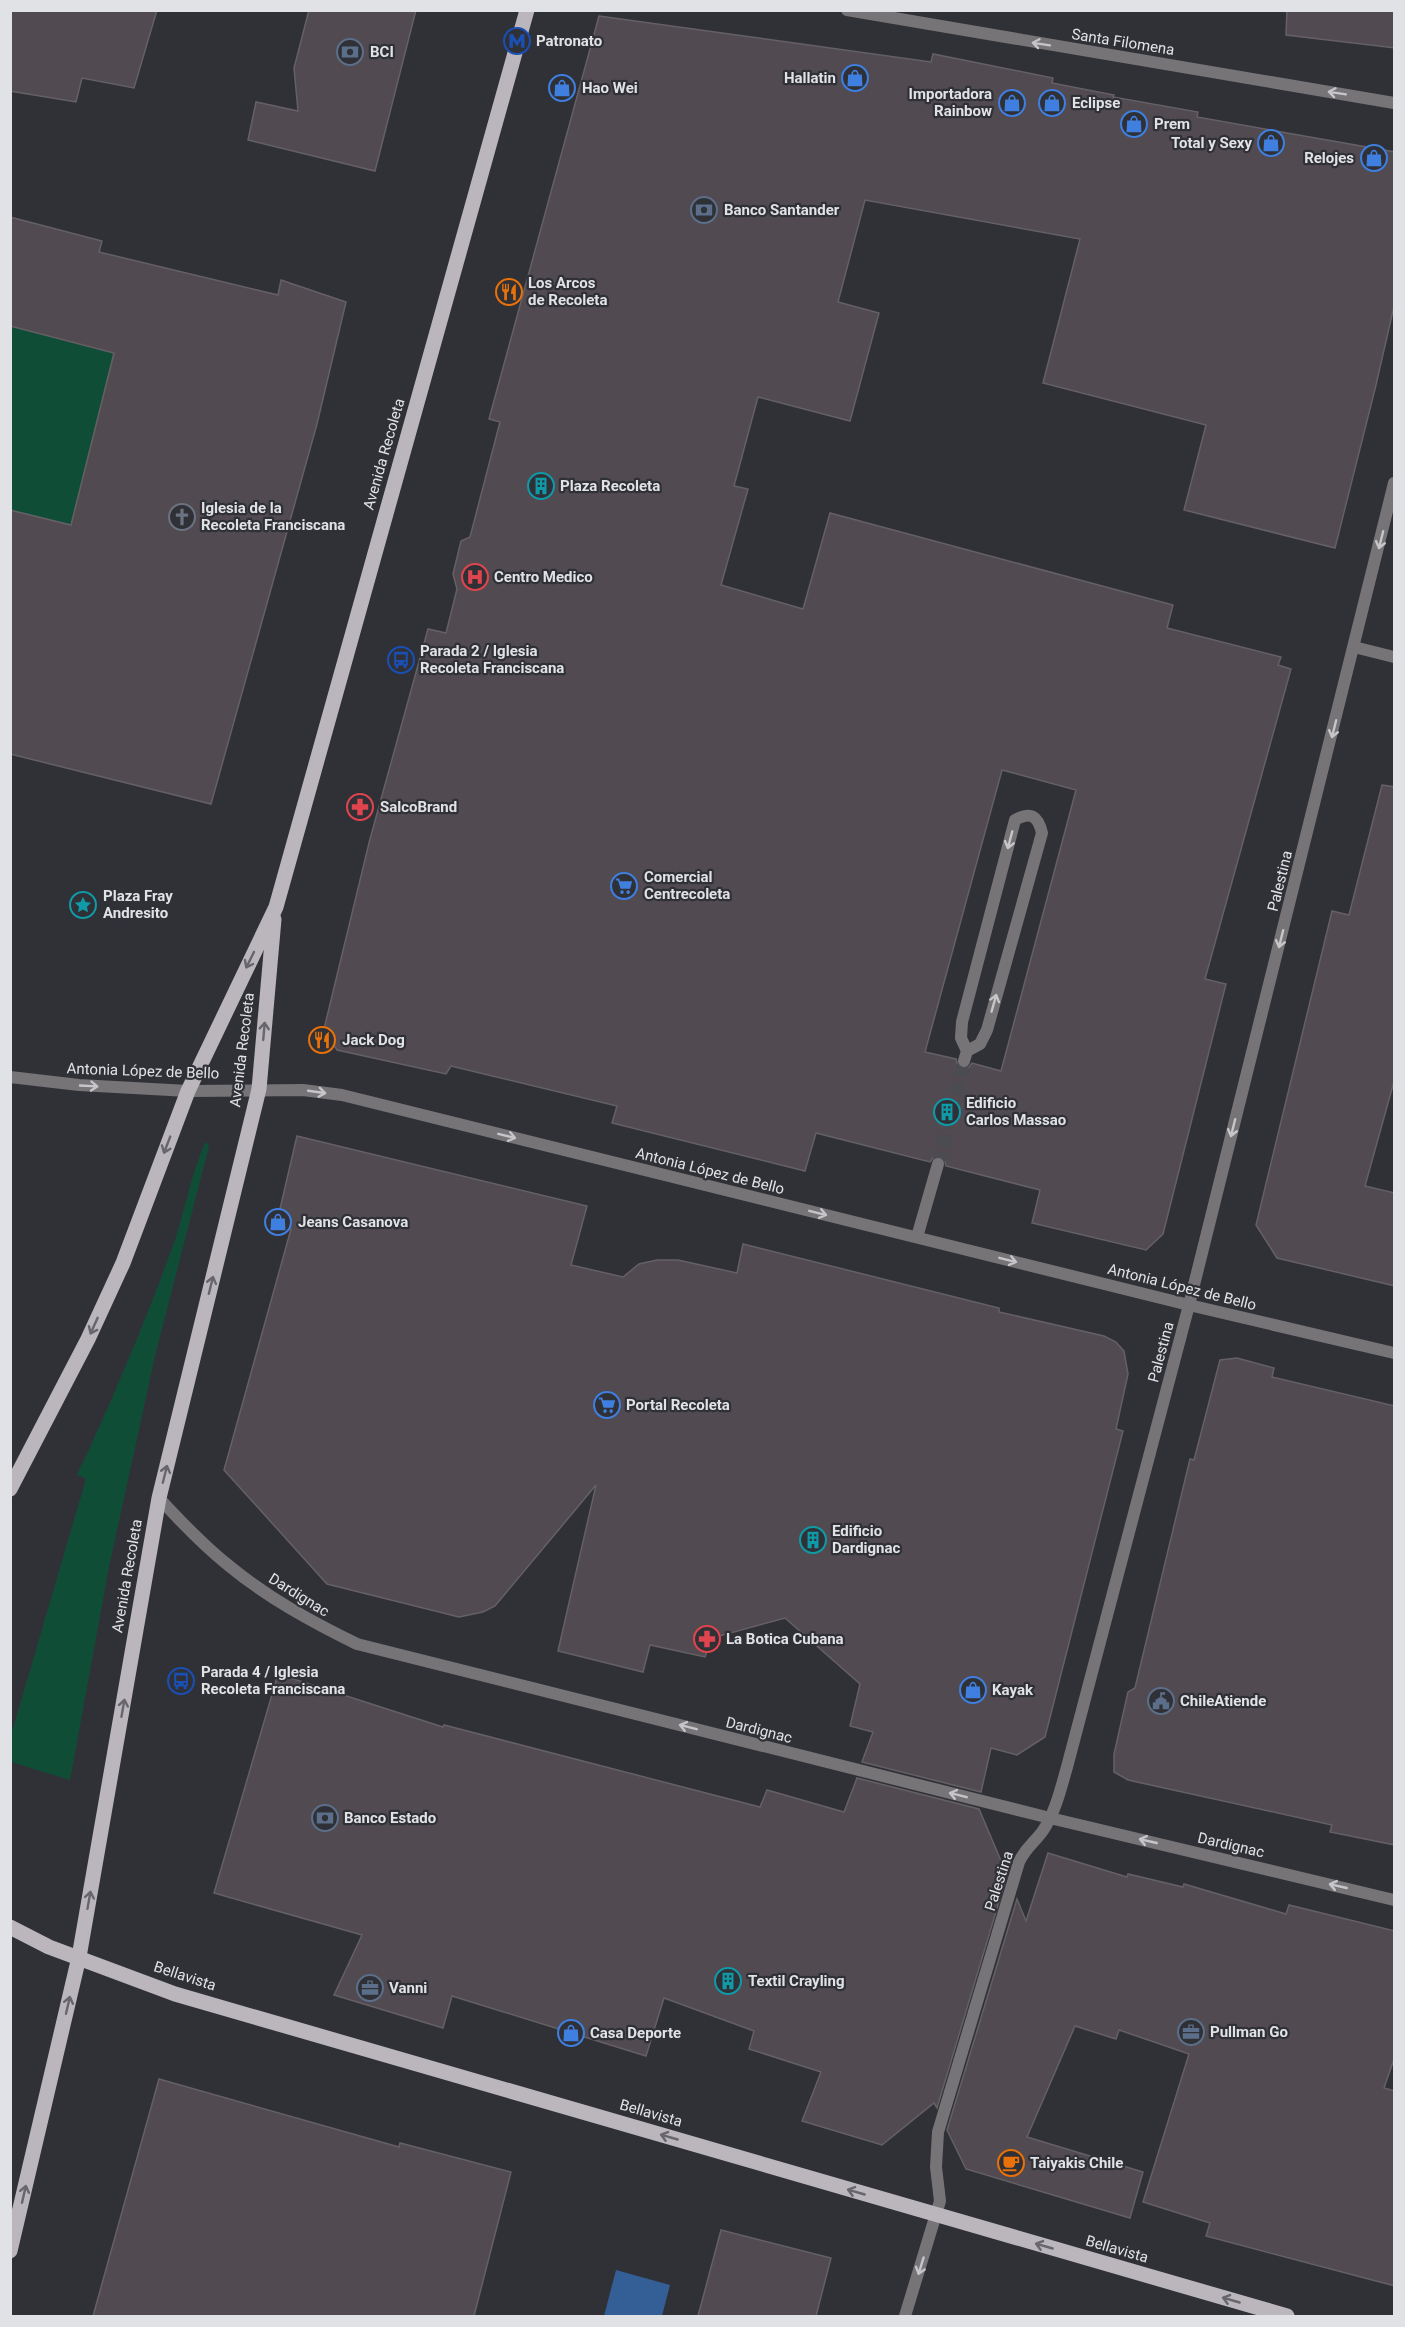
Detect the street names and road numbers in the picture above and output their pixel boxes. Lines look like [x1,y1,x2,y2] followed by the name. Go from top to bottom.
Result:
[1070,25,1176,59] street label: Santa Filomena
[359,396,409,512] street label: Avenida Recoleta
[1264,849,1296,913] street label: Palestina
[226,992,258,1108] street label: Avenida Recoleta
[66,1059,220,1083] street label: Antonia López de Bello
[634,1144,786,1198] street label: Antonia López de Bello
[1106,1260,1258,1314] street label: Antonia López de Bello
[1144,1320,1178,1384] street label: Palestina
[108,1518,146,1634] street label: Avenida Recoleta
[265,1569,333,1621] street label: Dardignac
[724,1713,794,1747] street label: Dardignac
[1196,1829,1266,1861] street label: Dardignac
[981,1849,1017,1913] street label: Palestina
[152,1957,218,1995] street label: Bellavista
[618,2095,684,2131] street label: Bellavista
[1084,2231,1150,2267] street label: Bellavista

